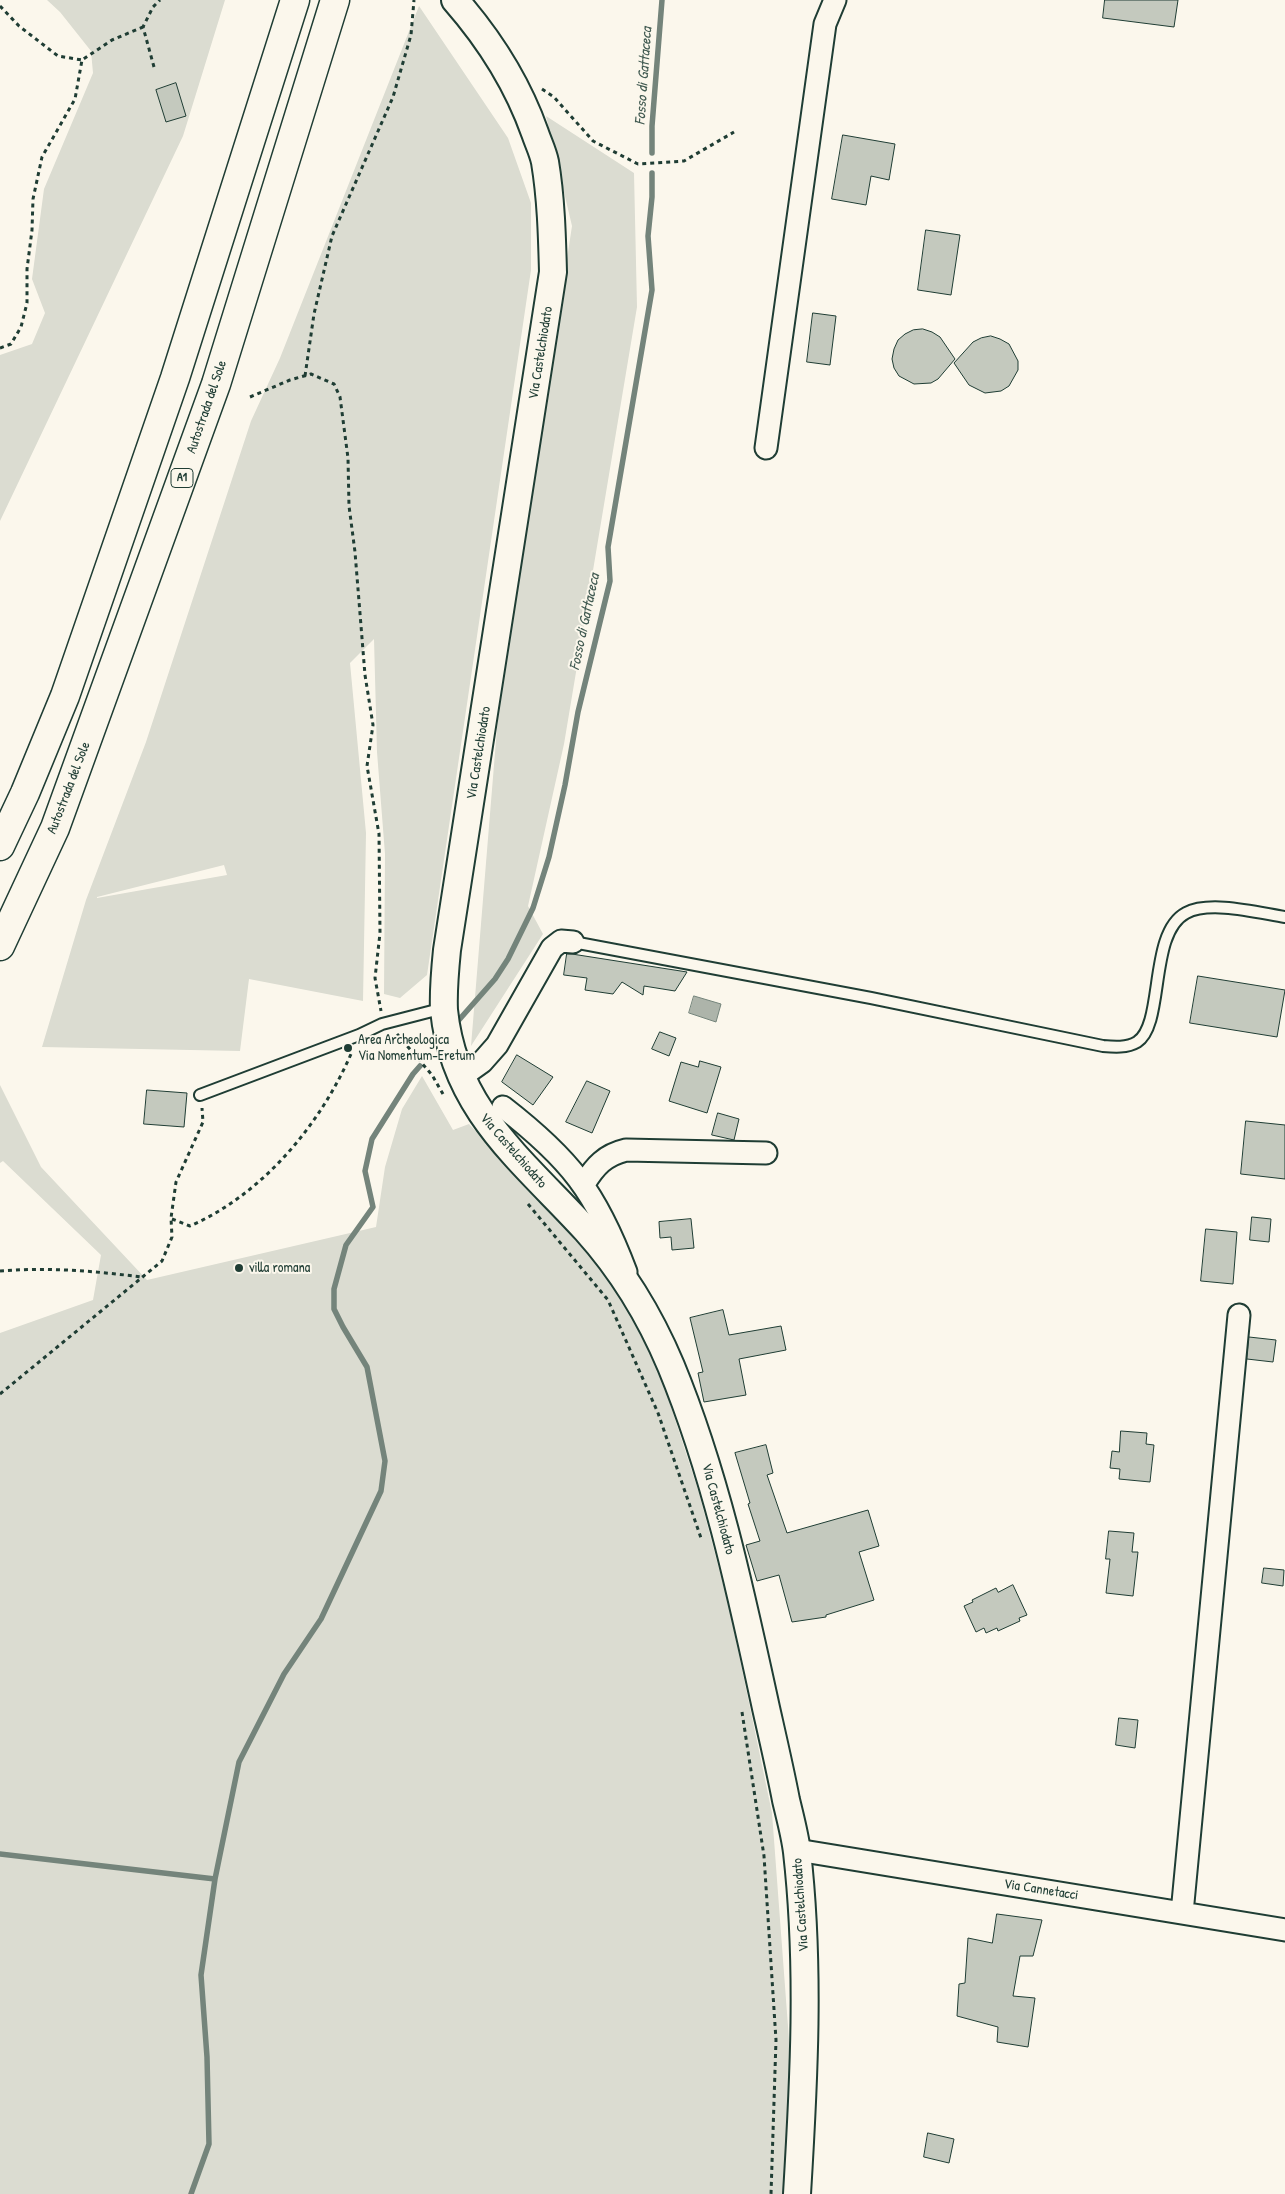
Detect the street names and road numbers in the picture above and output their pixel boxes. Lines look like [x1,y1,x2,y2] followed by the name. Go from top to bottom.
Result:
[525,305,557,401] street label: Via Castelchiodato
[183,358,231,456] street label: Autostrada del Sole
[171,468,193,488] road number: A1
[463,705,495,801] street label: Via Castelchiodato
[44,739,94,837] street label: Autostrada del Sole
[476,1110,550,1192] street label: Via Castelchiodato
[698,1461,738,1557] street label: Via Castelchiodato
[789,1858,813,1952] street label: Via Castelchiodato
[1002,1876,1080,1904] street label: Via Cannetacci

